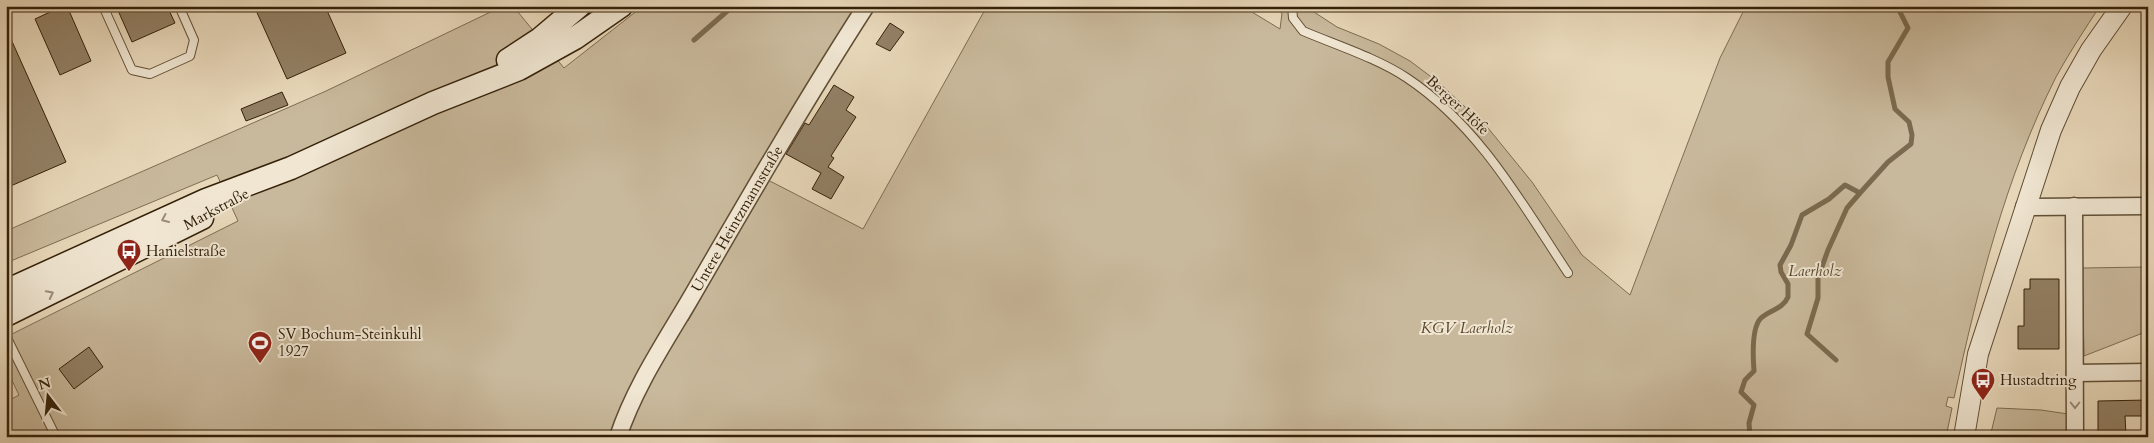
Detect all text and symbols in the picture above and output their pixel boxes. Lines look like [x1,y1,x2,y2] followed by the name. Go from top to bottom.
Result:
[1422,71,1494,139] street label: Berger Höfe
[687,142,788,295] street label: Untere Heintzmannstraße
[180,183,252,235] street label: Markstraße
[161,212,170,223] one-way arrow
[116,238,142,272] bus stop icon: Hanielstraße
[146,241,226,261] place label: Hanielstraße
[1788,261,1842,281] park label: Laerholz
[45,290,54,300] one-way arrow
[1421,318,1514,338] park label: KGV Laerholz
[278,324,422,361] place label: SV Bochum-Steinkuhl 1927
[247,330,273,364] sports icon: SV Bochum-Steinkuhl 1927
[1970,367,1996,401] bus stop icon: Hustadtring
[22,370,72,420] north arrow
[2000,370,2077,390] place label: Hustadtring
[36,373,53,395] text: N
[2070,402,2080,409] one-way arrow

